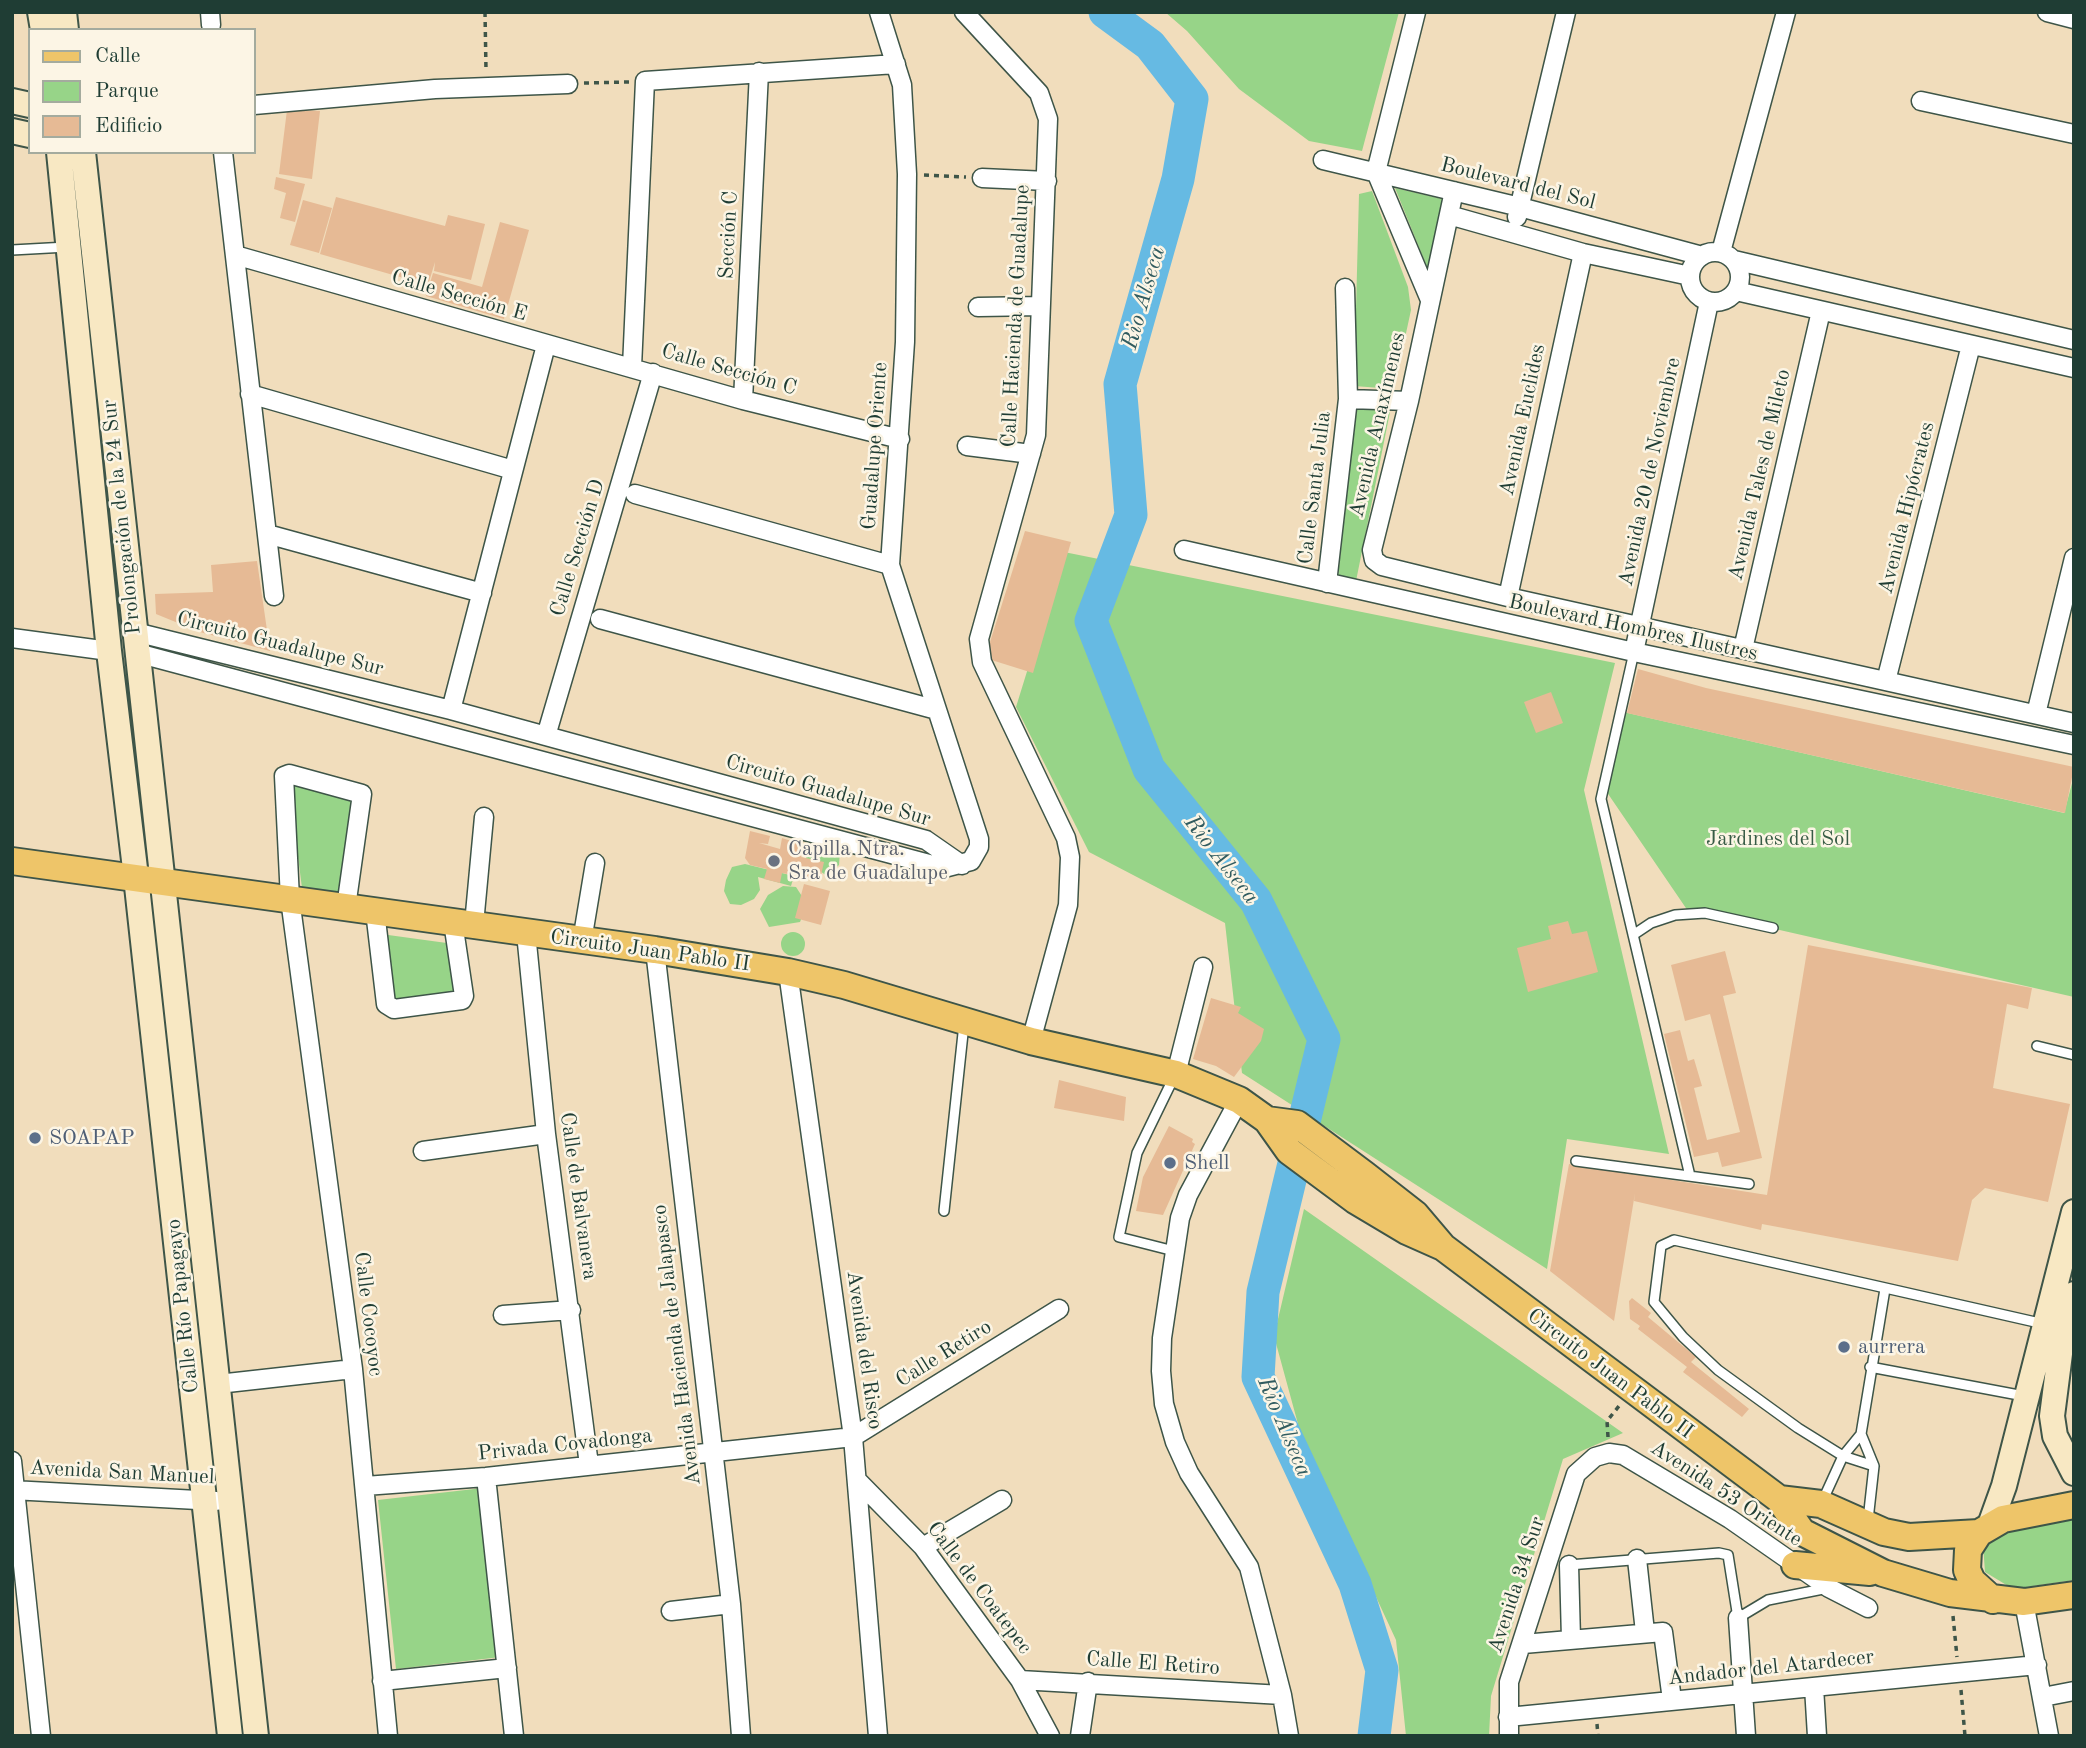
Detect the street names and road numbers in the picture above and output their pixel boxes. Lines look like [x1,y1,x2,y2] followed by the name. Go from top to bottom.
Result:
[1438,153,1598,215] street label: Boulevard del Sol
[997,184,1035,448] street label: Calle Hacienda de Guadalupe
[714,190,744,280] street label: Sección C
[388,265,530,327] street label: Calle Sección E
[1344,330,1412,520] street label: Avenida Anaxímenes
[658,339,800,401] street label: Calle Sección C
[1495,342,1551,498] street label: Avenida Euclides
[1613,355,1687,589] street label: Avenida 20 de Noviembre
[857,361,893,531] street label: Guadalupe Oriente
[1723,367,1797,583] street label: Avenida Tales de Mileto
[97,398,147,636] street label: Prolongación de la 24 Sur
[1293,410,1337,566] street label: Calle Santa Julia
[1873,419,1941,597] street label: Avenida Hipócrates
[545,476,611,620] street label: Calle Sección D
[1506,589,1760,667] street label: Boulevard Hombres Ilustres
[174,606,386,682] street label: Circuito Guadalupe Sur
[723,750,933,832] street label: Circuito Guadalupe Sur
[549,925,751,977] street label: Circuito Juan Pablo II
[554,1110,602,1282] street label: Calle de Balvanera
[647,1203,707,1487] street label: Avenida Hacienda de Jalapasco
[161,1218,205,1394] street label: Calle Río Papagayo
[348,1250,388,1378] street label: Calle Cocoyoc
[840,1269,888,1431] street label: Avenida del Risco
[1522,1303,1698,1445] street label: Circuito Juan Pablo II
[892,1315,996,1393] street label: Calle Retiro
[476,1423,654,1467] street label: Privada Covadonga
[1645,1436,1807,1552] street label: Avenida 53 Oriente
[29,1456,215,1490] street label: Avenida San Manuel
[1483,1514,1551,1656] street label: Avenida 34 Sur
[921,1517,1037,1659] street label: Calle de Coatepec
[1667,1645,1875,1691] street label: Andador del Atardecer
[1085,1647,1221,1681] street label: Calle El Retiro

